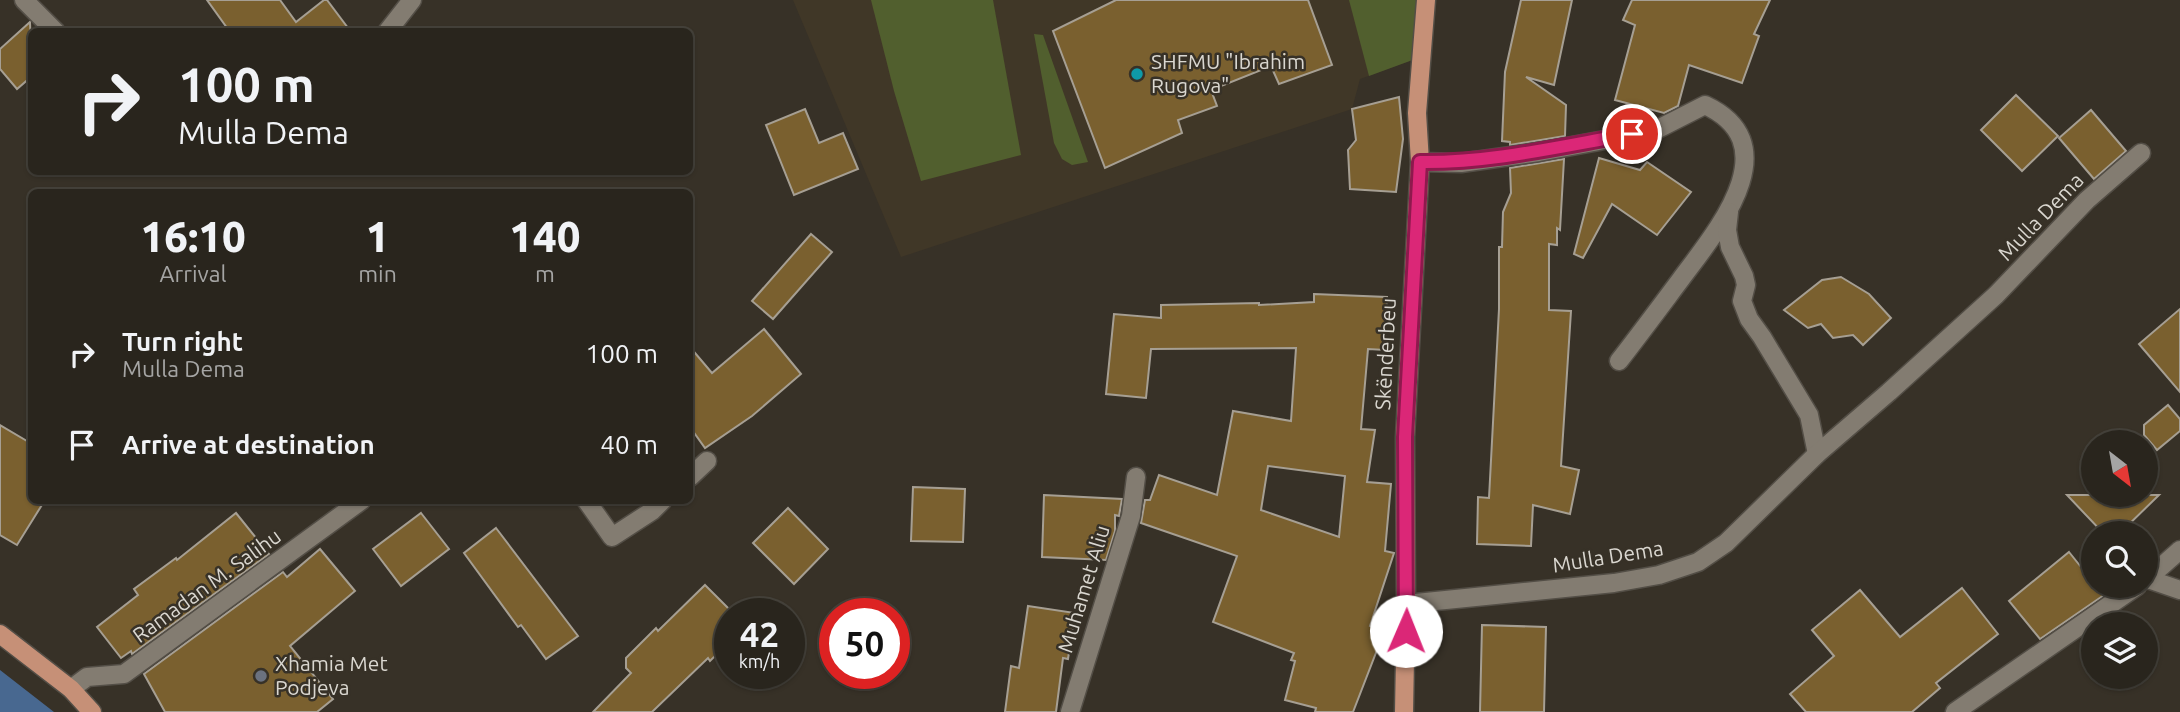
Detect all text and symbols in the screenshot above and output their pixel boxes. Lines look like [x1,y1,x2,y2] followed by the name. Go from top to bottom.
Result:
[1151,49,1305,97] place label: SHFMU "Ibrahim Rugova"
[63,56,154,147] icon: right
[178,56,315,111] text: 100 m
[1129,66,1145,82] marker: SHFMU "Ibrahim Rugova"
[1602,104,1662,164] pin
[178,114,349,150] text: Mulla Dema
[1613,115,1651,153] icon: arrive
[1993,168,2088,265] street label: Mulla Dema
[141,213,246,260] text: 16:10
[366,213,389,260] text: 1
[509,213,580,260] text: 140
[160,261,227,286] text: Arrival
[358,261,397,286] text: min
[535,261,555,286] text: m
[1370,297,1400,411] street label: Skënderbeu
[122,327,243,356] text: Turn right
[63,335,101,373] icon: right
[586,339,658,368] text: 100 m
[122,356,245,381] text: Mulla Dema
[63,426,101,464] icon: arrive
[122,430,375,459] text: Arrive at destination
[600,430,658,459] text: 40 m
[2081,430,2158,508] north arrow
[2081,430,2158,689] map controls
[2081,521,2158,598] button: search
[1052,522,1114,655] street label: Muhamet Aliu
[128,523,285,647] street label: Ramadan M. Salihu
[1551,535,1665,577] street label: Mulla Dema
[1369,594,1443,668] position arrow
[819,598,910,689] speed limit sign: 50
[2081,612,2158,689] button: layers
[740,614,779,654] text: 42
[275,651,388,699] place label: Xhamia Met Podjeva
[739,651,780,671] text: km/h
[253,668,269,684] marker: Xhamia Met Podjeva

